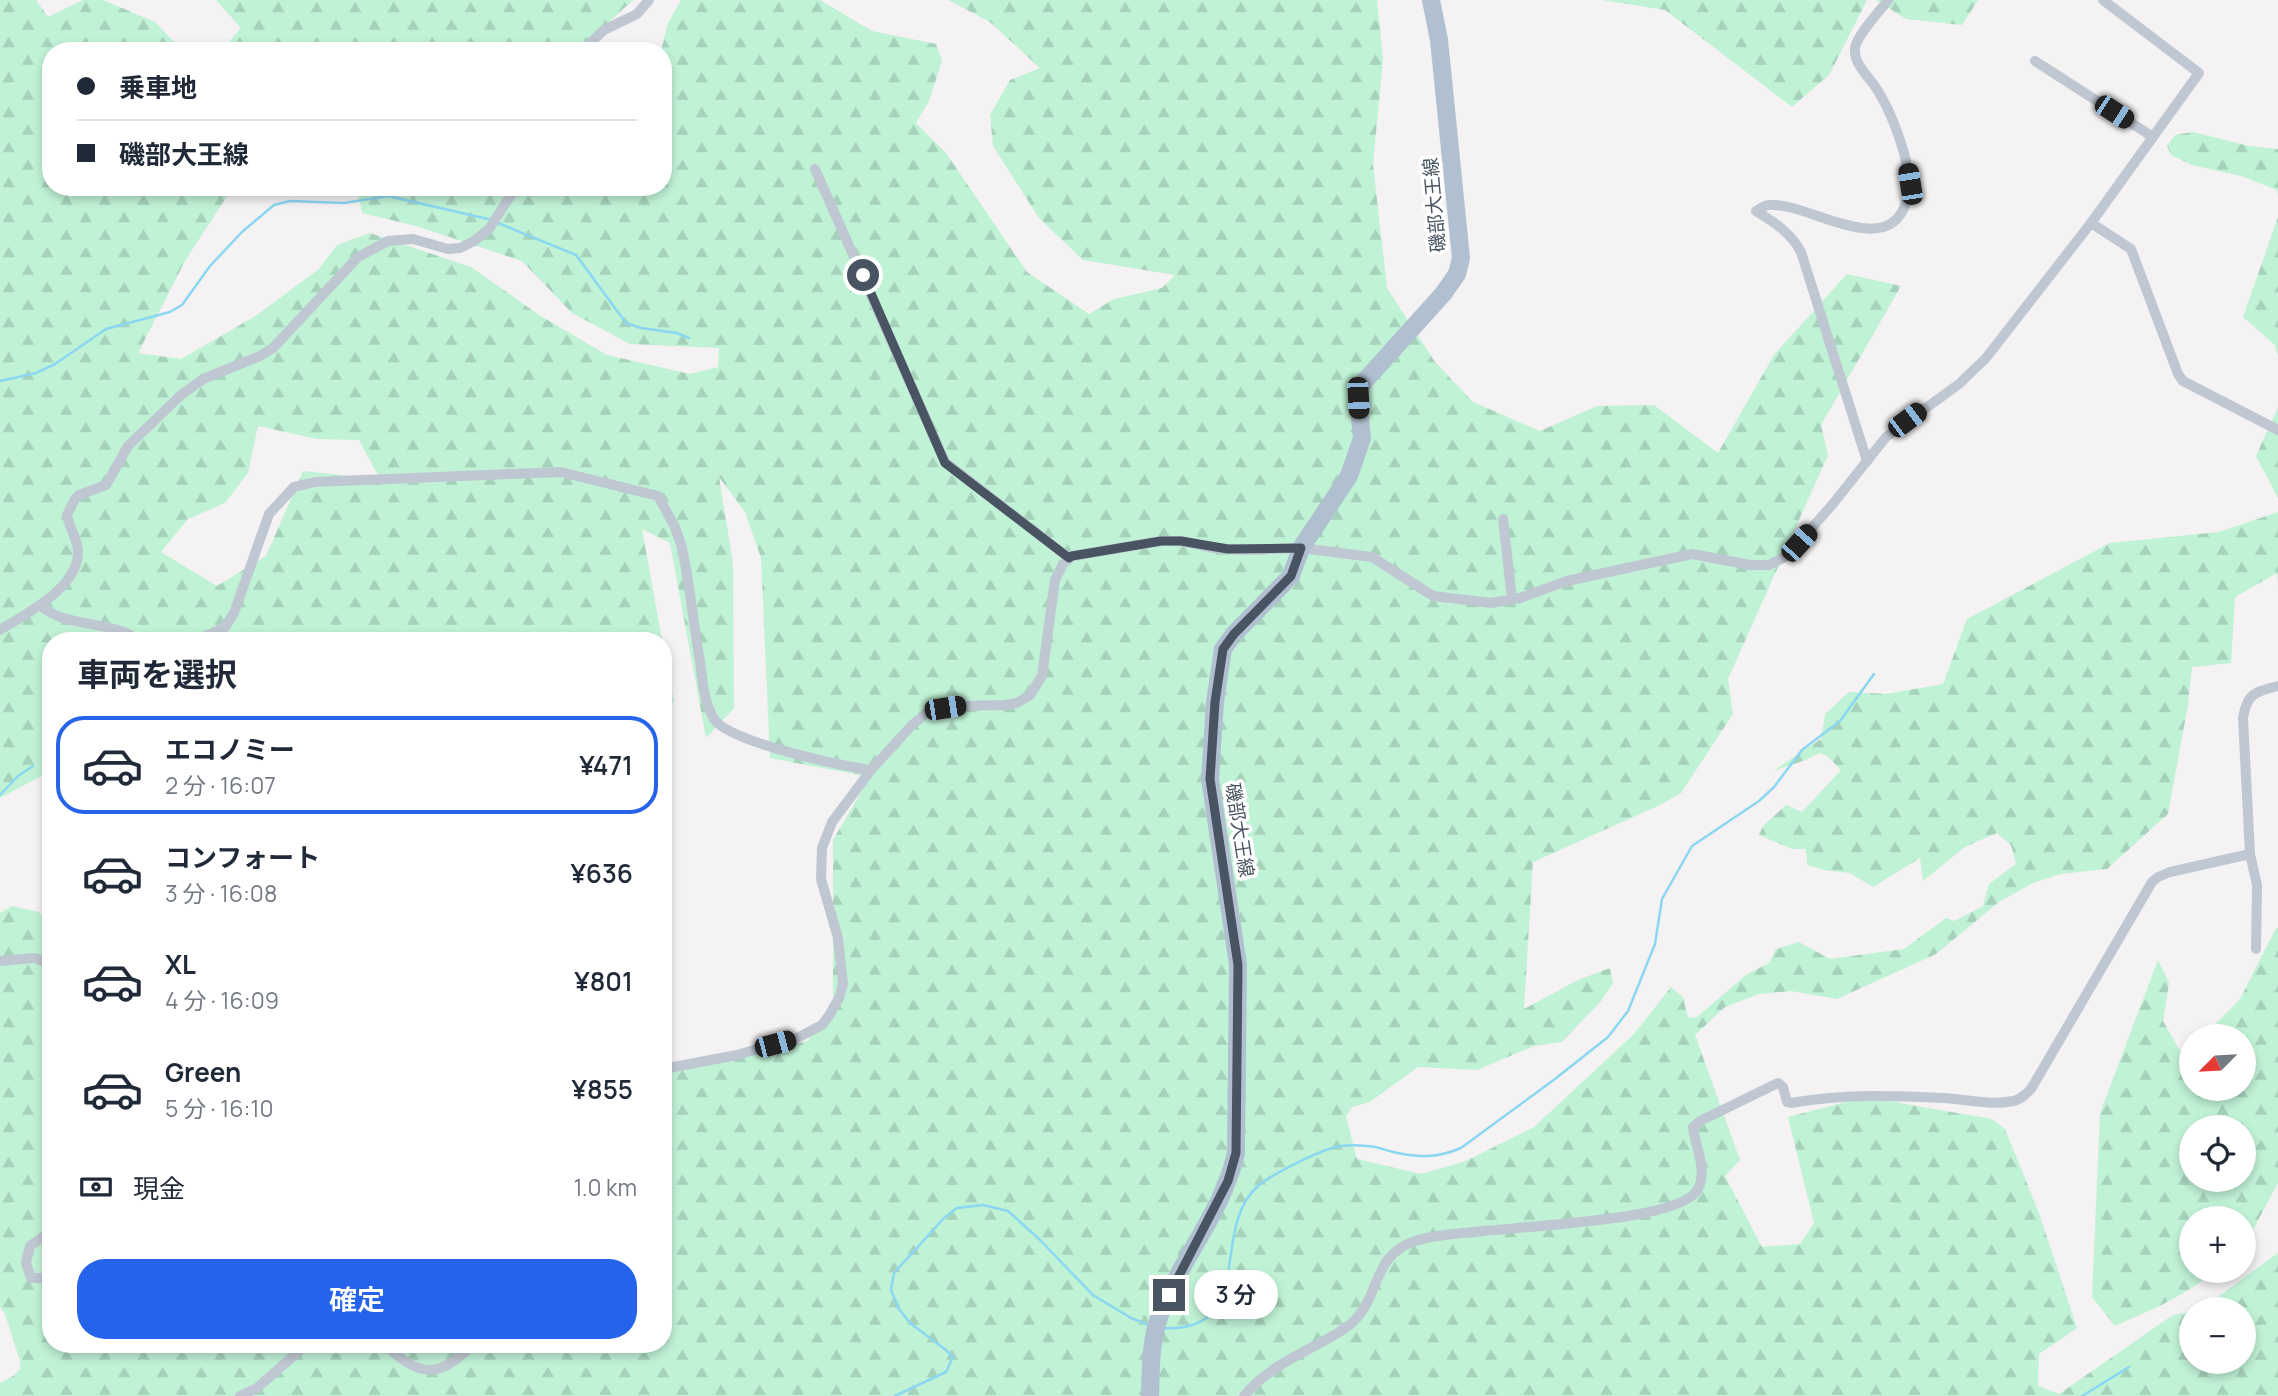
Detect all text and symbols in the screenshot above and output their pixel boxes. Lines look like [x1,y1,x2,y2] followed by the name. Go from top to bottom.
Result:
[119,69,197,105] text: 乗車地
[2091,92,2138,132] car
[119,136,249,172] text: 磯部大王線
[1417,157,1451,253] street label: 磯部大王線
[1897,162,1924,206] car
[847,259,879,291] route start
[1347,376,1370,420] car
[1884,399,1931,441] car
[1778,520,1821,566] car
[77,652,237,696] text: 車両を選択
[923,694,968,722] car
[165,731,295,767] text: エコノミー
[81,734,144,797] icon: car
[579,747,633,783] text: ¥471
[165,769,276,801] text: 2 分 · 16:07
[1220,781,1260,879] street label: 磯部大王線
[165,839,320,875] text: コンフォート
[81,842,144,905] icon: car
[570,855,633,891] text: ¥636
[165,877,277,909] text: 3 分 · 16:08
[165,946,196,982] text: XL
[81,950,144,1013] icon: car
[574,963,633,999] text: ¥801
[165,984,279,1016] text: 4 分 · 16:09
[2179,1024,2256,1101] north arrow
[2179,1024,2256,1374] map controls
[752,1028,799,1060] car
[165,1054,241,1090] text: Green
[81,1058,144,1121] icon: car
[572,1071,633,1107] text: ¥855
[165,1092,273,1124] text: 5 分 · 16:10
[2179,1115,2256,1192] button: locate
[77,1168,115,1206] icon: cash
[133,1170,185,1206] text: 現金
[574,1171,637,1203] text: 1.0 km
[2179,1206,2256,1283] button: +
[77,1259,637,1339] button: 確定
[1194,1270,1278,1320] callout: 3 分
[1216,1278,1256,1310] text: 3 分
[1153,1279,1185,1311] route end
[2179,1297,2256,1374] button: −

